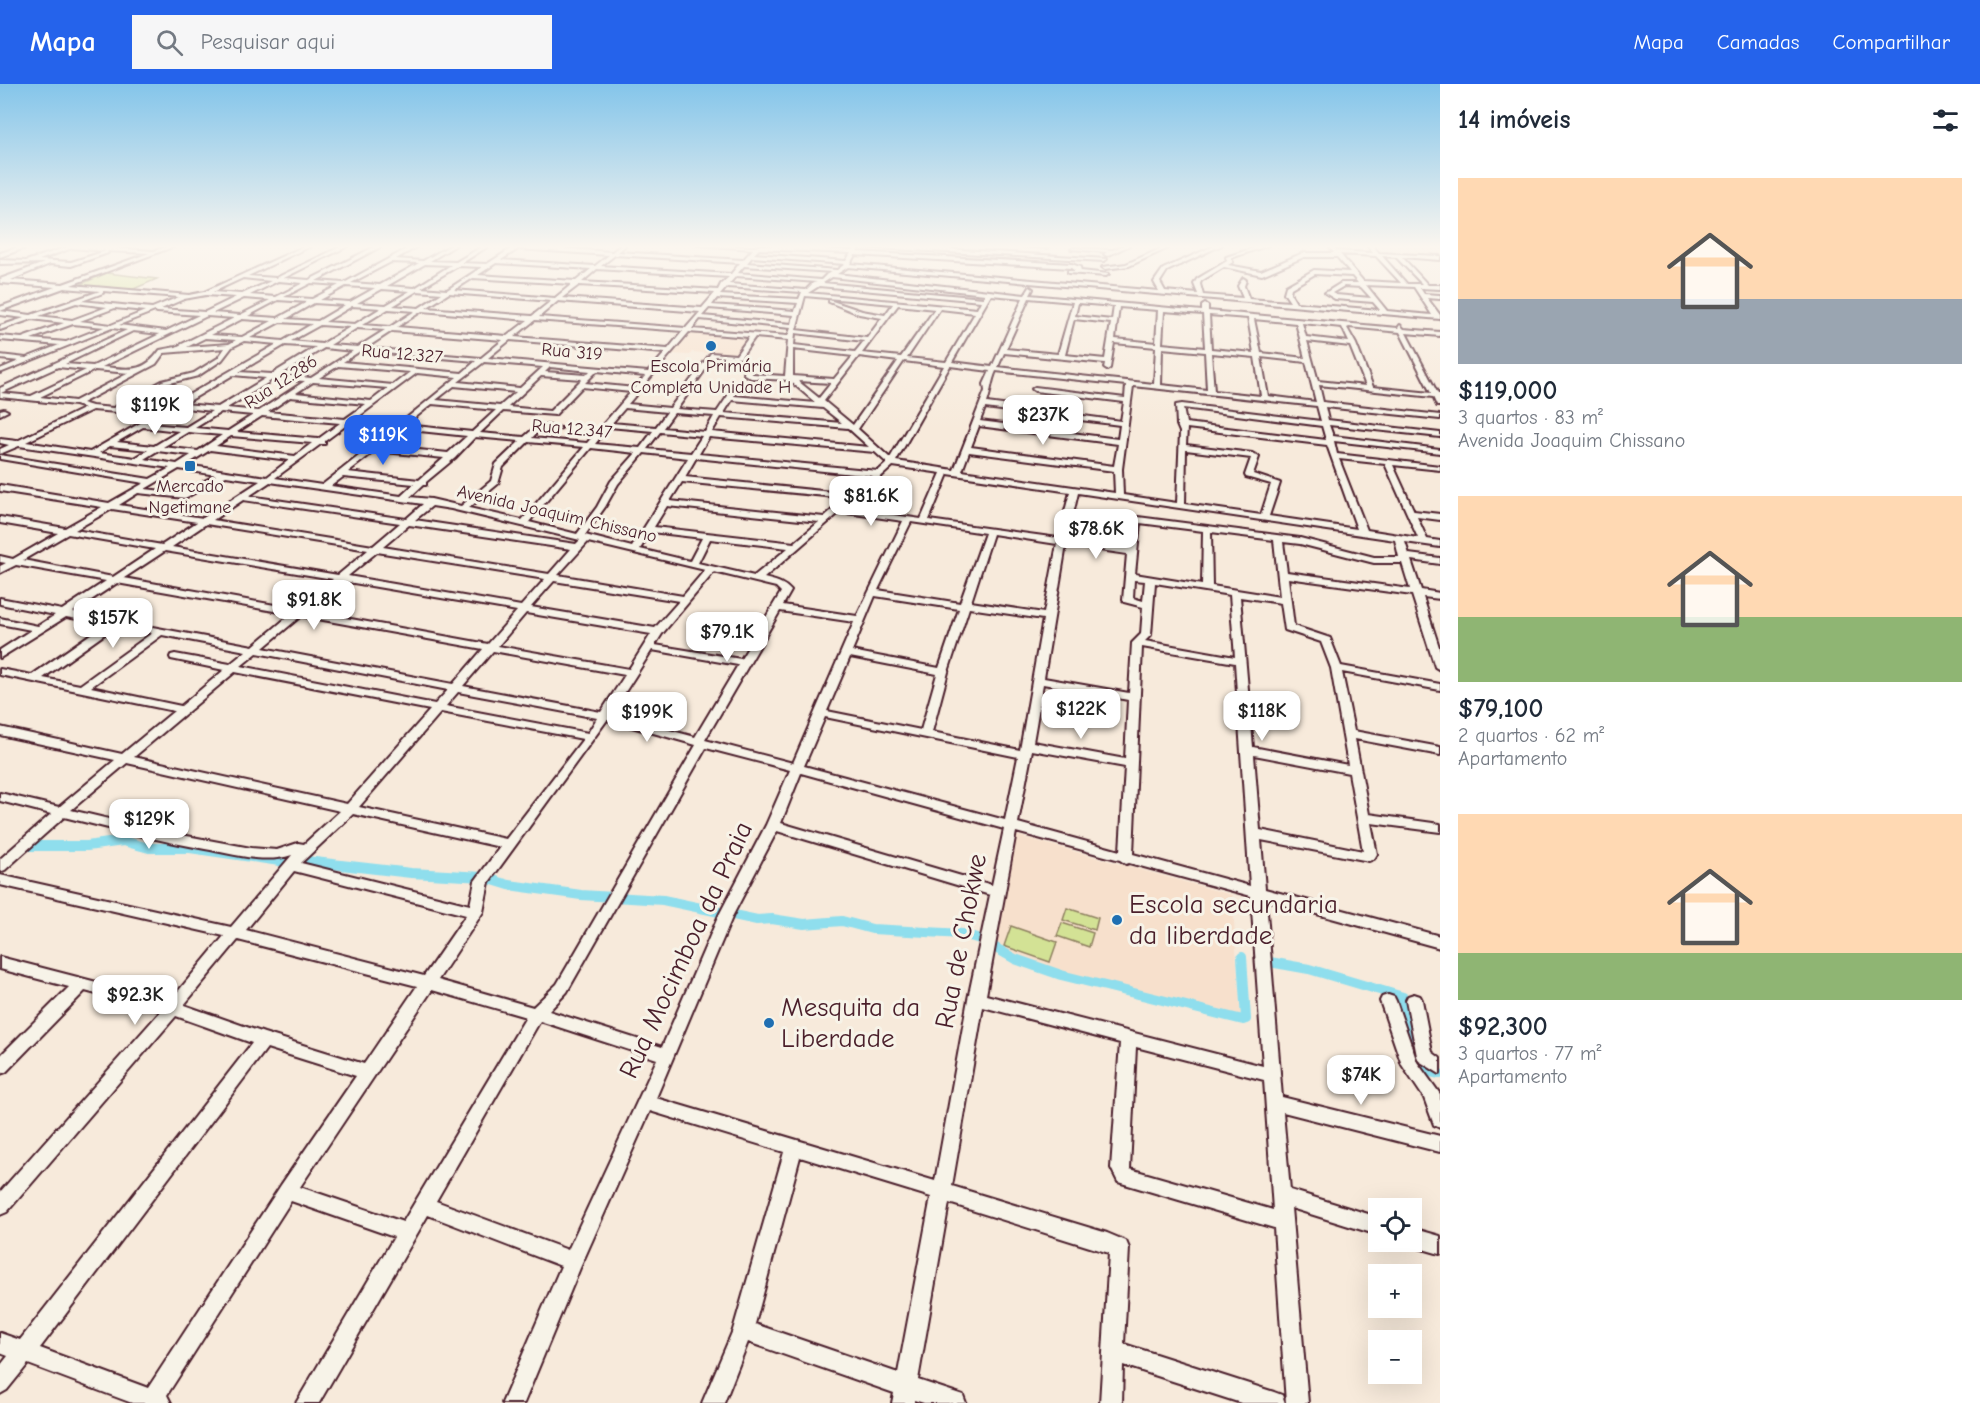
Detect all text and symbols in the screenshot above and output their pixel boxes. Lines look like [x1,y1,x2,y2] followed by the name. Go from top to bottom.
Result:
[132,15,552,69] search box
[30,26,96,58] text: Mapa
[153,26,186,59] icon: search
[201,29,335,55] text: Pesquisar aqui
[1633,30,1684,54] text: Mapa
[1717,30,1800,54] text: Camadas
[1833,30,1950,54] text: Compartilhar
[1929,104,1962,137] icon: filters
[1458,105,1570,135] text: 14 imóveis
[1656,217,1764,325] icon: home
[541,339,603,365] street label: Rua 319
[704,339,718,353] marker: Escola Primária Completa Unidade H
[360,340,444,368] street label: Rua 12.327
[240,351,322,413] street label: Rua 12.286
[631,356,791,398] place label: Escola Primária Completa Unidade H
[1458,376,1557,406] text: $119,000
[113,385,197,436] pin: $119K
[130,393,180,416] text: $119K
[1001,395,1085,446] pin: $237K
[1017,403,1069,426] text: $237K
[1458,406,1603,429] text: 3 quartos · 83 m²
[341,415,425,466] pin: $119K
[531,415,614,443] street label: Rua 12.347
[358,423,408,446] text: $119K
[1458,429,1685,452] text: Avenida Joaquim Chissano
[183,459,197,473] marker: Mercado Ngetimane
[149,476,231,518] place label: Mercado Ngetimane
[822,476,920,527] pin: $81.6K
[455,481,659,547] street label: Avenida Joaquim Chissano
[843,484,899,507] text: $81.6K
[1047,509,1145,560] pin: $78.6K
[1068,517,1124,540] text: $78.6K
[1656,535,1764,643] icon: home
[265,580,363,631] pin: $91.8K
[286,588,342,611] text: $91.8K
[71,598,155,649] pin: $157K
[88,606,138,629] text: $157K
[678,612,776,663] pin: $79.1K
[700,620,754,643] text: $79.1K
[1039,689,1123,740] pin: $122K
[1220,691,1304,742] pin: $118K
[605,692,689,743] pin: $199K
[1458,694,1543,724] text: $79,100
[1055,697,1107,720] text: $122K
[1237,699,1287,722] text: $118K
[621,700,673,723] text: $199K
[1458,724,1604,747] text: 2 quartos · 62 m²
[1458,747,1567,770] text: Apartamento
[107,799,191,850] pin: $129K
[123,807,175,830] text: $129K
[613,817,759,1083] street label: Rua Mocimboa da Praia
[929,851,993,1031] street label: Rua de Chokwe
[1656,853,1764,961] icon: home
[1129,889,1338,951] place label: Escola secundaria da liberdade
[1110,913,1124,927] marker: Escola secundaria da liberdade
[86,975,184,1026] pin: $92.3K
[106,983,164,1006] text: $92.3K
[781,992,920,1054] place label: Mesquita da Liberdade
[1458,1012,1548,1042] text: $92,300
[762,1016,776,1030] marker: Mesquita da Liberdade
[1458,1042,1602,1065] text: 3 quartos · 77 m²
[1325,1055,1397,1106] pin: $74K
[1341,1063,1381,1086] text: $74K
[1458,1065,1567,1088] text: Apartamento
[1368,1198,1422,1384] map controls
[1368,1198,1422,1252] button: locate
[1368,1264,1422,1318] button: +
[1368,1330,1422,1384] button: −

